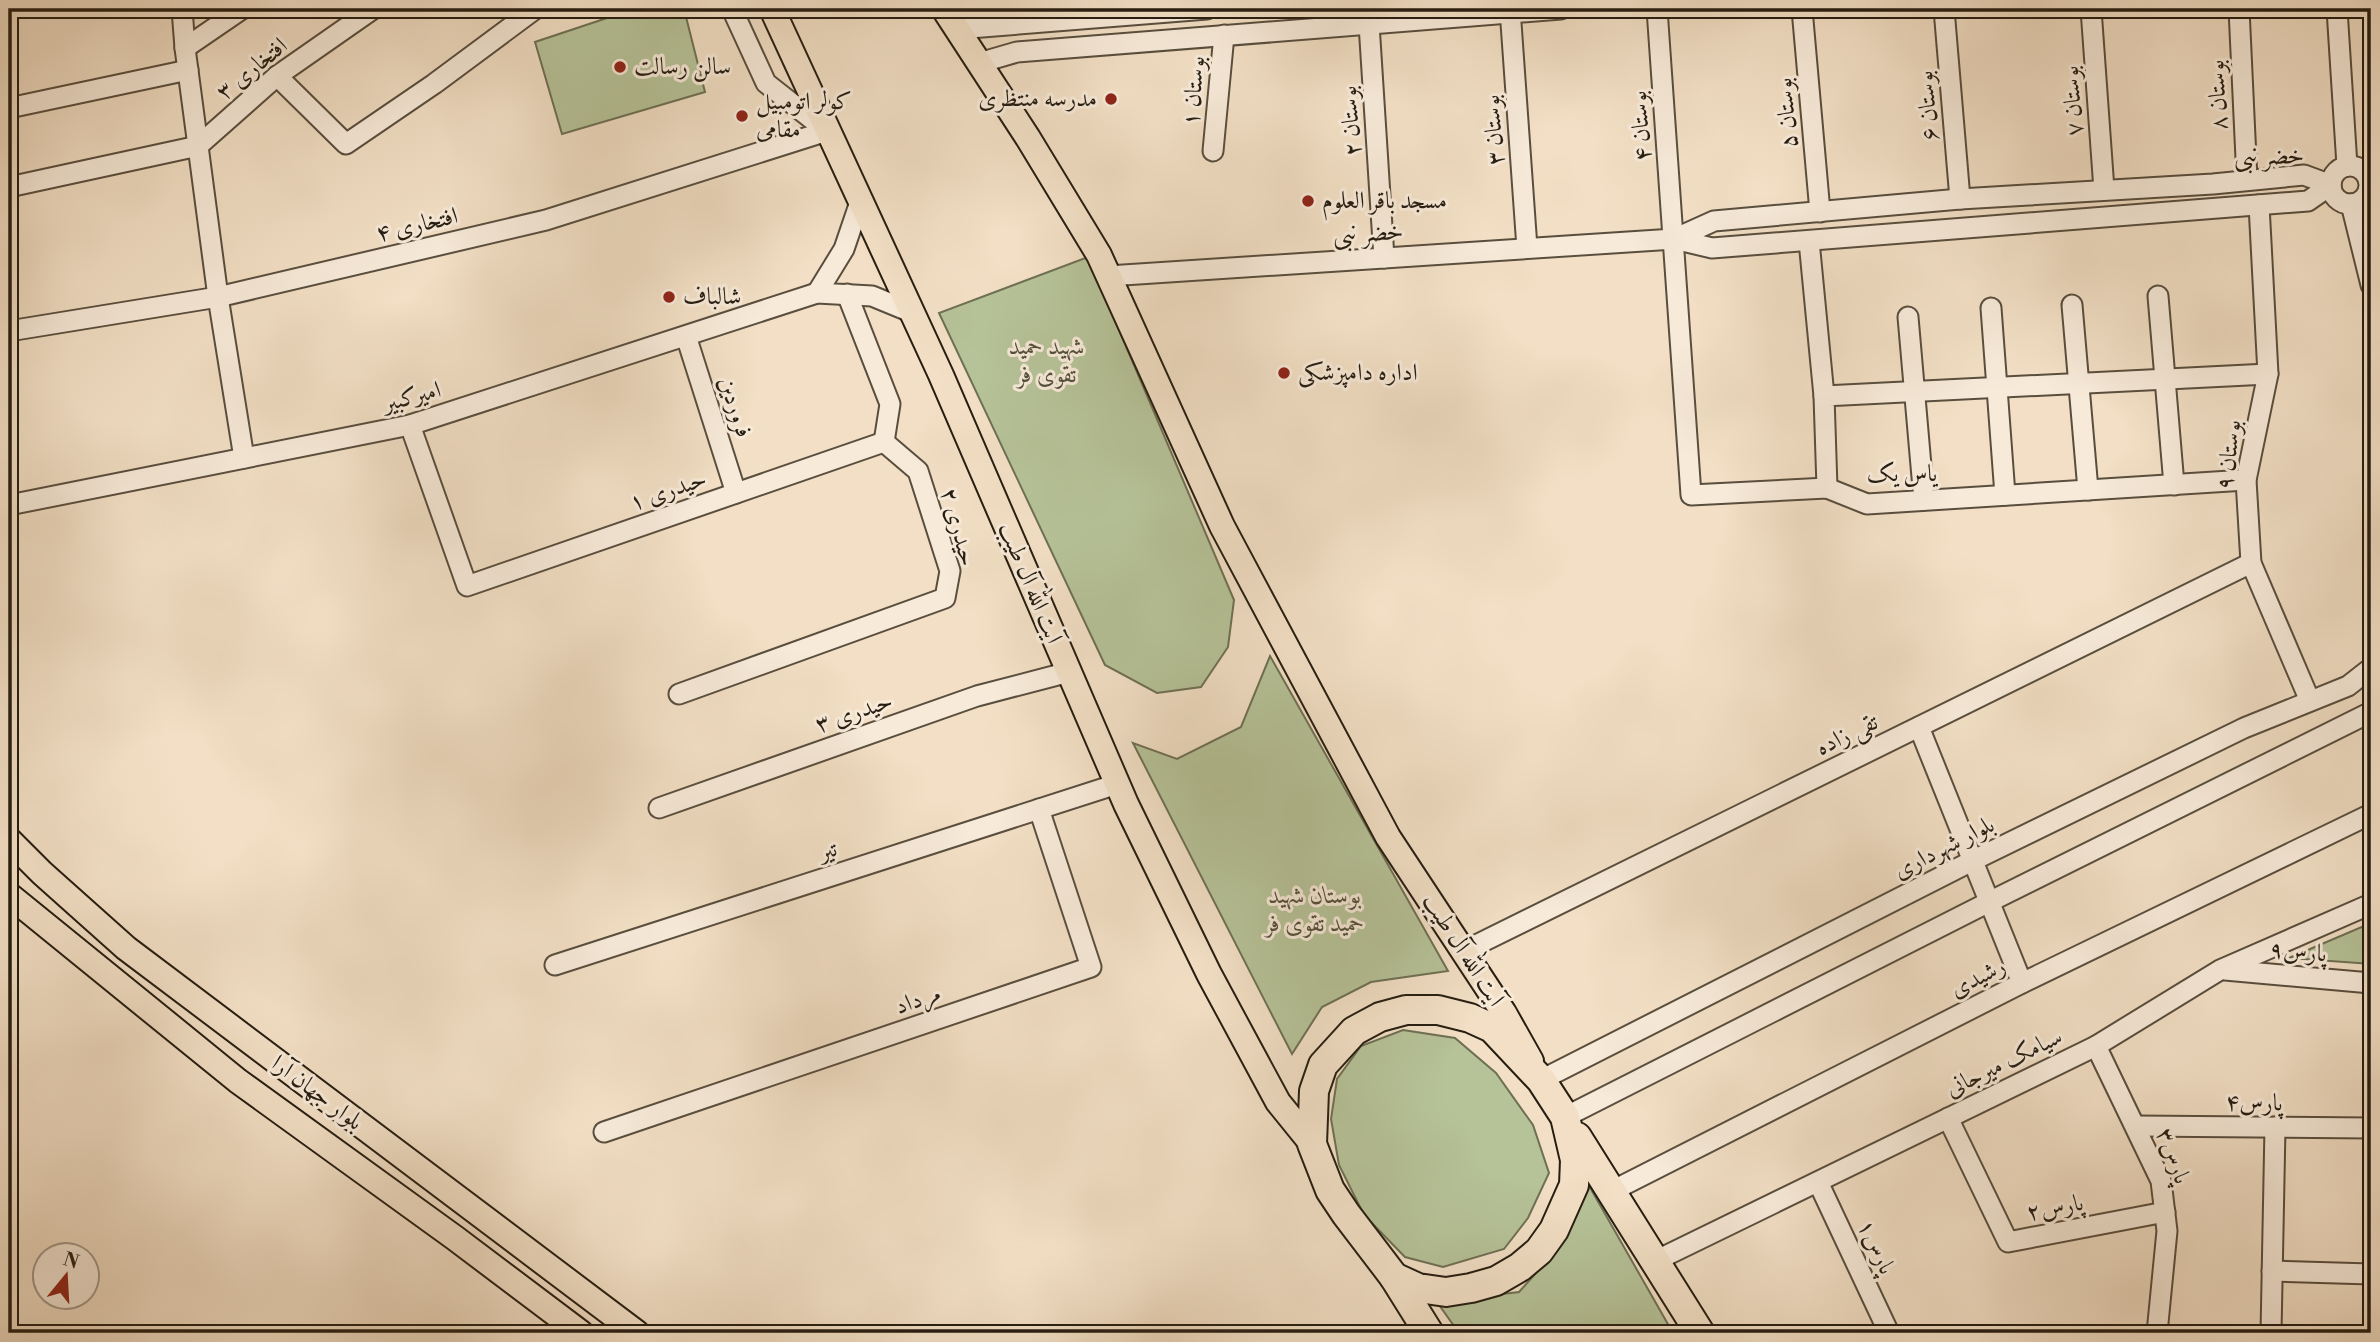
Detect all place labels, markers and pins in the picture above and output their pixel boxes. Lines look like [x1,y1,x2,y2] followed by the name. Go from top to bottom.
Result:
[634,52,731,82] place label: سالن رسالت
[612,59,628,75] marker: سالن رسالت
[978,84,1097,114] place label: مدرسه منتظری
[756,87,852,145] place label: کولر اتومبیل مقامی
[1103,91,1119,107] marker: مدرسه منتظری
[734,108,750,124] marker: کولر اتومبیل مقامی
[1322,186,1447,221] place label: مسجد باقر العلوم
[1300,193,1316,209] marker: مسجد باقر العلوم
[683,282,741,312] place label: شالباف
[661,289,677,305] marker: شالباف
[1298,358,1418,388] place label: اداره دامپزشکی
[1276,365,1292,381] marker: اداره دامپزشکی

